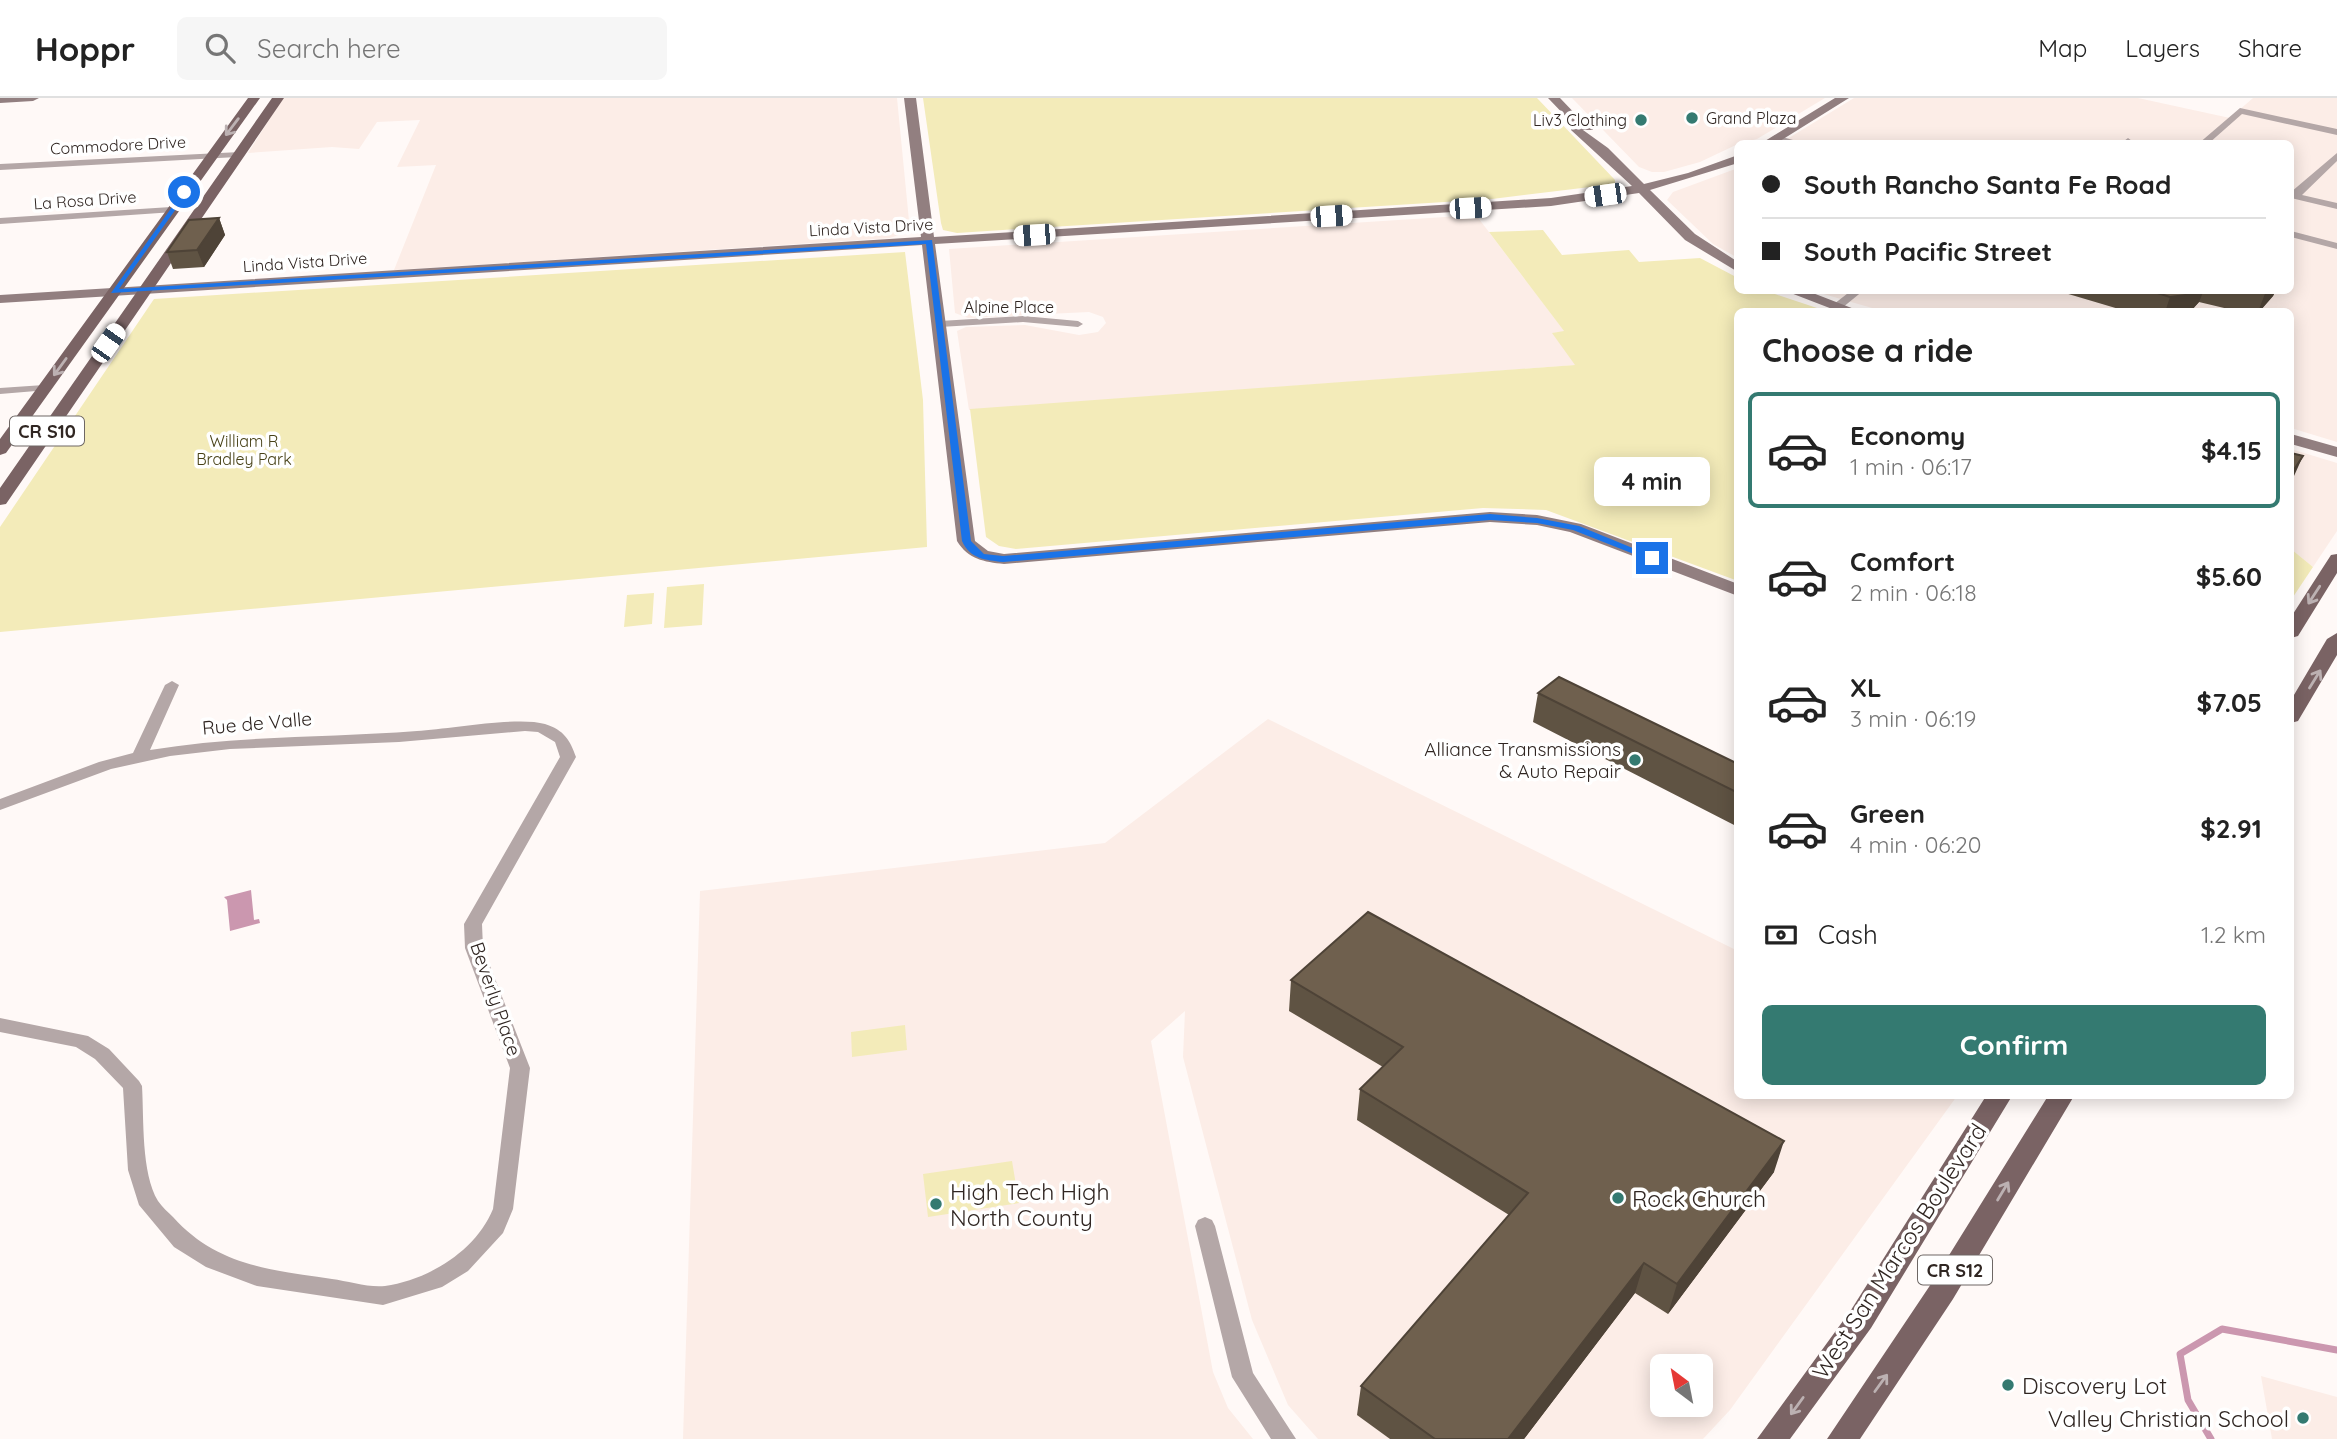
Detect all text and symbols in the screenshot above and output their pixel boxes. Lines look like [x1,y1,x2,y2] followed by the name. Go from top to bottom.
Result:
[177,17,667,80] search box
[35,28,135,69] text: Hoppr
[201,29,239,67] icon: search
[257,32,401,65] text: Search here
[2038,33,2087,63] text: Map
[2125,33,2200,63] text: Layers
[2238,33,2302,63] text: Share
[1706,108,1796,128] place label: Grand Plaza
[1533,110,1627,130] place label: Liv3 Clothing
[1684,110,1700,126] marker: Grand Plaza
[1633,112,1649,128] marker: Liv3 Clothing
[225,117,240,136] one-way arrow
[50,131,186,159] street label: Commodore Drive
[1804,168,2171,201] text: South Rancho Santa Fe Road
[168,176,200,208] route start
[1583,182,1628,208] car
[33,186,137,214] street label: La Rosa Drive
[1449,196,1492,220] car
[1310,204,1353,228] car
[808,214,934,240] street label: Linda Vista Drive
[1013,223,1056,247] car
[1804,235,2052,268] text: South Pacific Street
[242,248,368,276] street label: Linda Vista Drive
[964,297,1054,317] street label: Alpine Place
[88,320,129,366] car
[1762,330,1974,370] text: Choose a ride
[52,357,67,376] one-way arrow
[10,416,84,446] road number: CR S10
[1766,419,1829,482] icon: car
[1850,419,1965,452] text: Economy
[196,431,292,469] park label: William R Bradley Park
[2201,434,2262,467] text: $4.15
[1850,452,1972,481] text: 1 min · 06:17
[1594,456,1710,505] callout: 4 min
[1622,467,1682,496] text: 4 min
[1636,542,1668,574] route end
[1766,545,1829,608] icon: car
[1850,545,1955,578] text: Comfort
[2196,560,2262,593] text: $5.60
[1850,578,1977,607] text: 2 min · 06:18
[2306,585,2320,605] one-way arrow
[2308,669,2322,689] one-way arrow
[1766,671,1829,734] icon: car
[1850,671,1882,704] text: XL
[2197,686,2262,719] text: $7.05
[1850,704,1976,733] text: 3 min · 06:19
[201,706,313,740] street label: Rue de Valle
[1424,737,1622,783] place label: Alliance Transmissions & Auto Repair
[1627,752,1643,768] marker: Alliance Transmissions & Auto Repair
[1766,797,1829,860] icon: car
[1850,797,1925,830] text: Green
[2200,812,2262,845] text: $2.91
[1850,830,1981,859] text: 4 min · 06:20
[1762,916,1800,954] icon: cash
[1818,918,1878,951] text: Cash
[2201,920,2266,949] text: 1.2 km
[465,939,527,1059] street label: Beverly Place
[1762,1005,2266,1085] button: Confirm
[1806,1118,1992,1384] street label: West San Marcos Boulevard
[950,1177,1109,1232] place label: High Tech High North County
[1996,1182,2010,1202] one-way arrow
[1632,1184,1766,1213] place label: Rock Church
[1610,1190,1626,1206] marker: Rock Church
[928,1196,944,1212] marker: High Tech High North County
[1918,1255,1992,1284] road number: CR S12
[1650,1354,1713,1418] north arrow
[1650,1354,1713,1417] map controls
[2022,1371,2167,1400] place label: Discovery Lot
[1874,1374,1889,1393] one-way arrow
[2000,1377,2016,1393] marker: Discovery Lot
[1790,1396,1804,1415] one-way arrow
[2048,1404,2289,1433] place label: Valley Christian School
[2295,1410,2311,1426] marker: Valley Christian School

